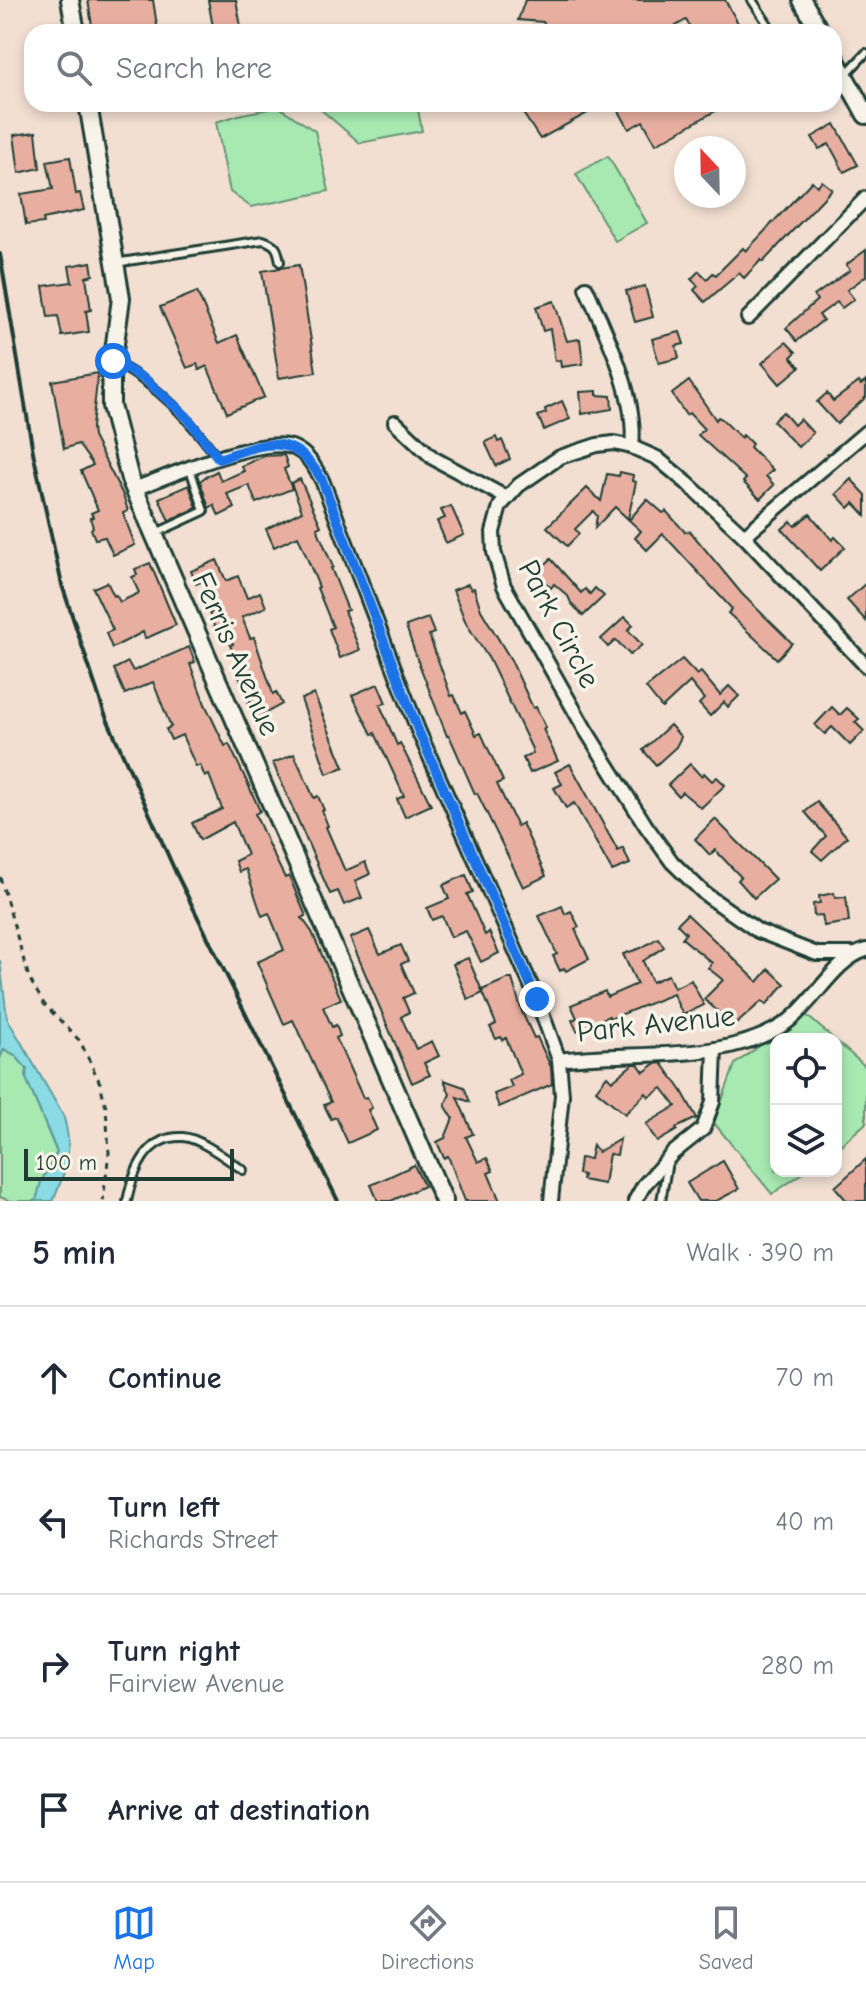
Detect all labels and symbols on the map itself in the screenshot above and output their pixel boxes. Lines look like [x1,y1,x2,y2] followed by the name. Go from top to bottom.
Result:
[674,136,746,208] north arrow
[95,343,131,379] route start
[511,554,607,694] street label: Park Circle
[184,567,288,741] street label: Ferris Avenue
[519,981,555,1017] route end
[575,998,737,1050] street label: Park Avenue
[24,1145,234,1181] scale bar

